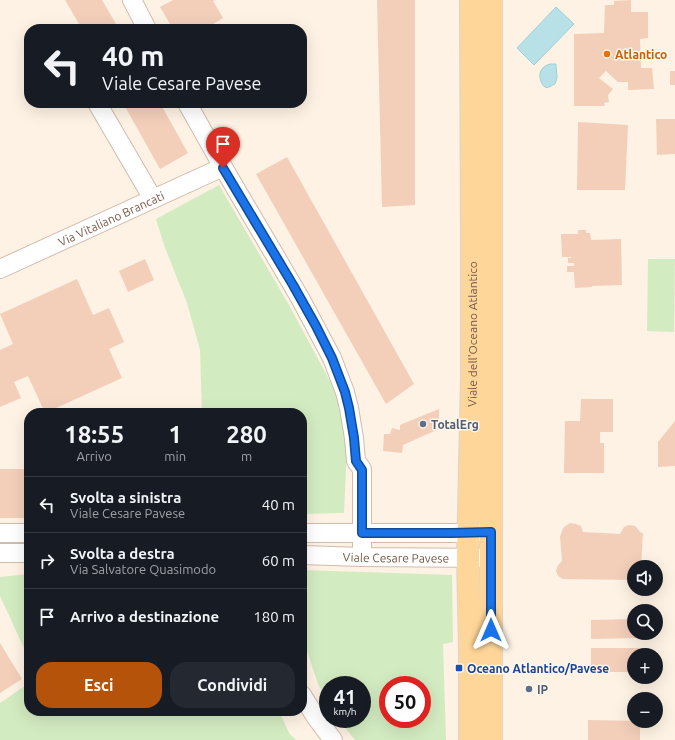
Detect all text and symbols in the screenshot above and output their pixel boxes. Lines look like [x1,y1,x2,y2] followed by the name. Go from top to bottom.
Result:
[36,40,88,92] icon: left
[102,40,164,71] text: 40 m
[615,48,667,61] place label: Atlantico
[602,49,612,59] marker: Atlantico
[102,73,262,93] text: Viale Cesare Pavese
[206,127,240,168] pin
[212,133,234,155] icon: arrive
[56,188,166,248] street label: Via Vitaliano Brancati
[465,261,479,407] street label: Viale dell'Oceano Atlantico
[431,418,479,431] place label: TotalErg
[418,419,428,429] marker: TotalErg
[64,421,124,448] text: 18:55
[168,421,182,448] text: 1
[226,421,267,448] text: 280
[76,449,112,463] text: Arrivo
[164,449,186,463] text: min
[241,449,252,463] text: m
[70,489,181,506] text: Svolta a sinistra
[36,494,58,516] icon: left
[262,496,295,513] text: 40 m
[70,506,185,520] text: Viale Cesare Pavese
[70,545,175,562] text: Svolta a destra
[36,550,58,572] icon: right
[343,550,449,564] street label: Viale Cesare Pavese
[262,552,295,569] text: 60 m
[627,560,663,728] map controls
[627,560,663,596] button: sound
[70,562,216,576] text: Via Salvatore Quasimodo
[627,604,663,640] button: search
[36,606,58,628] icon: arrive
[70,608,219,625] text: Arrivo a destinazione
[253,608,295,625] text: 180 m
[470,609,512,651] position arrow
[627,648,663,684] button: +
[36,662,162,708] button: Esci
[170,662,295,708] button: Condividi
[467,662,609,675] place label: Oceano Atlantico/Pavese
[454,663,464,673] marker: Oceano Atlantico/Pavese
[379,676,431,728] speed limit sign: 50
[537,683,549,696] place label: IP
[524,684,534,694] marker: IP
[334,685,356,708] text: 41
[627,692,663,728] button: −
[333,706,357,717] text: km/h

